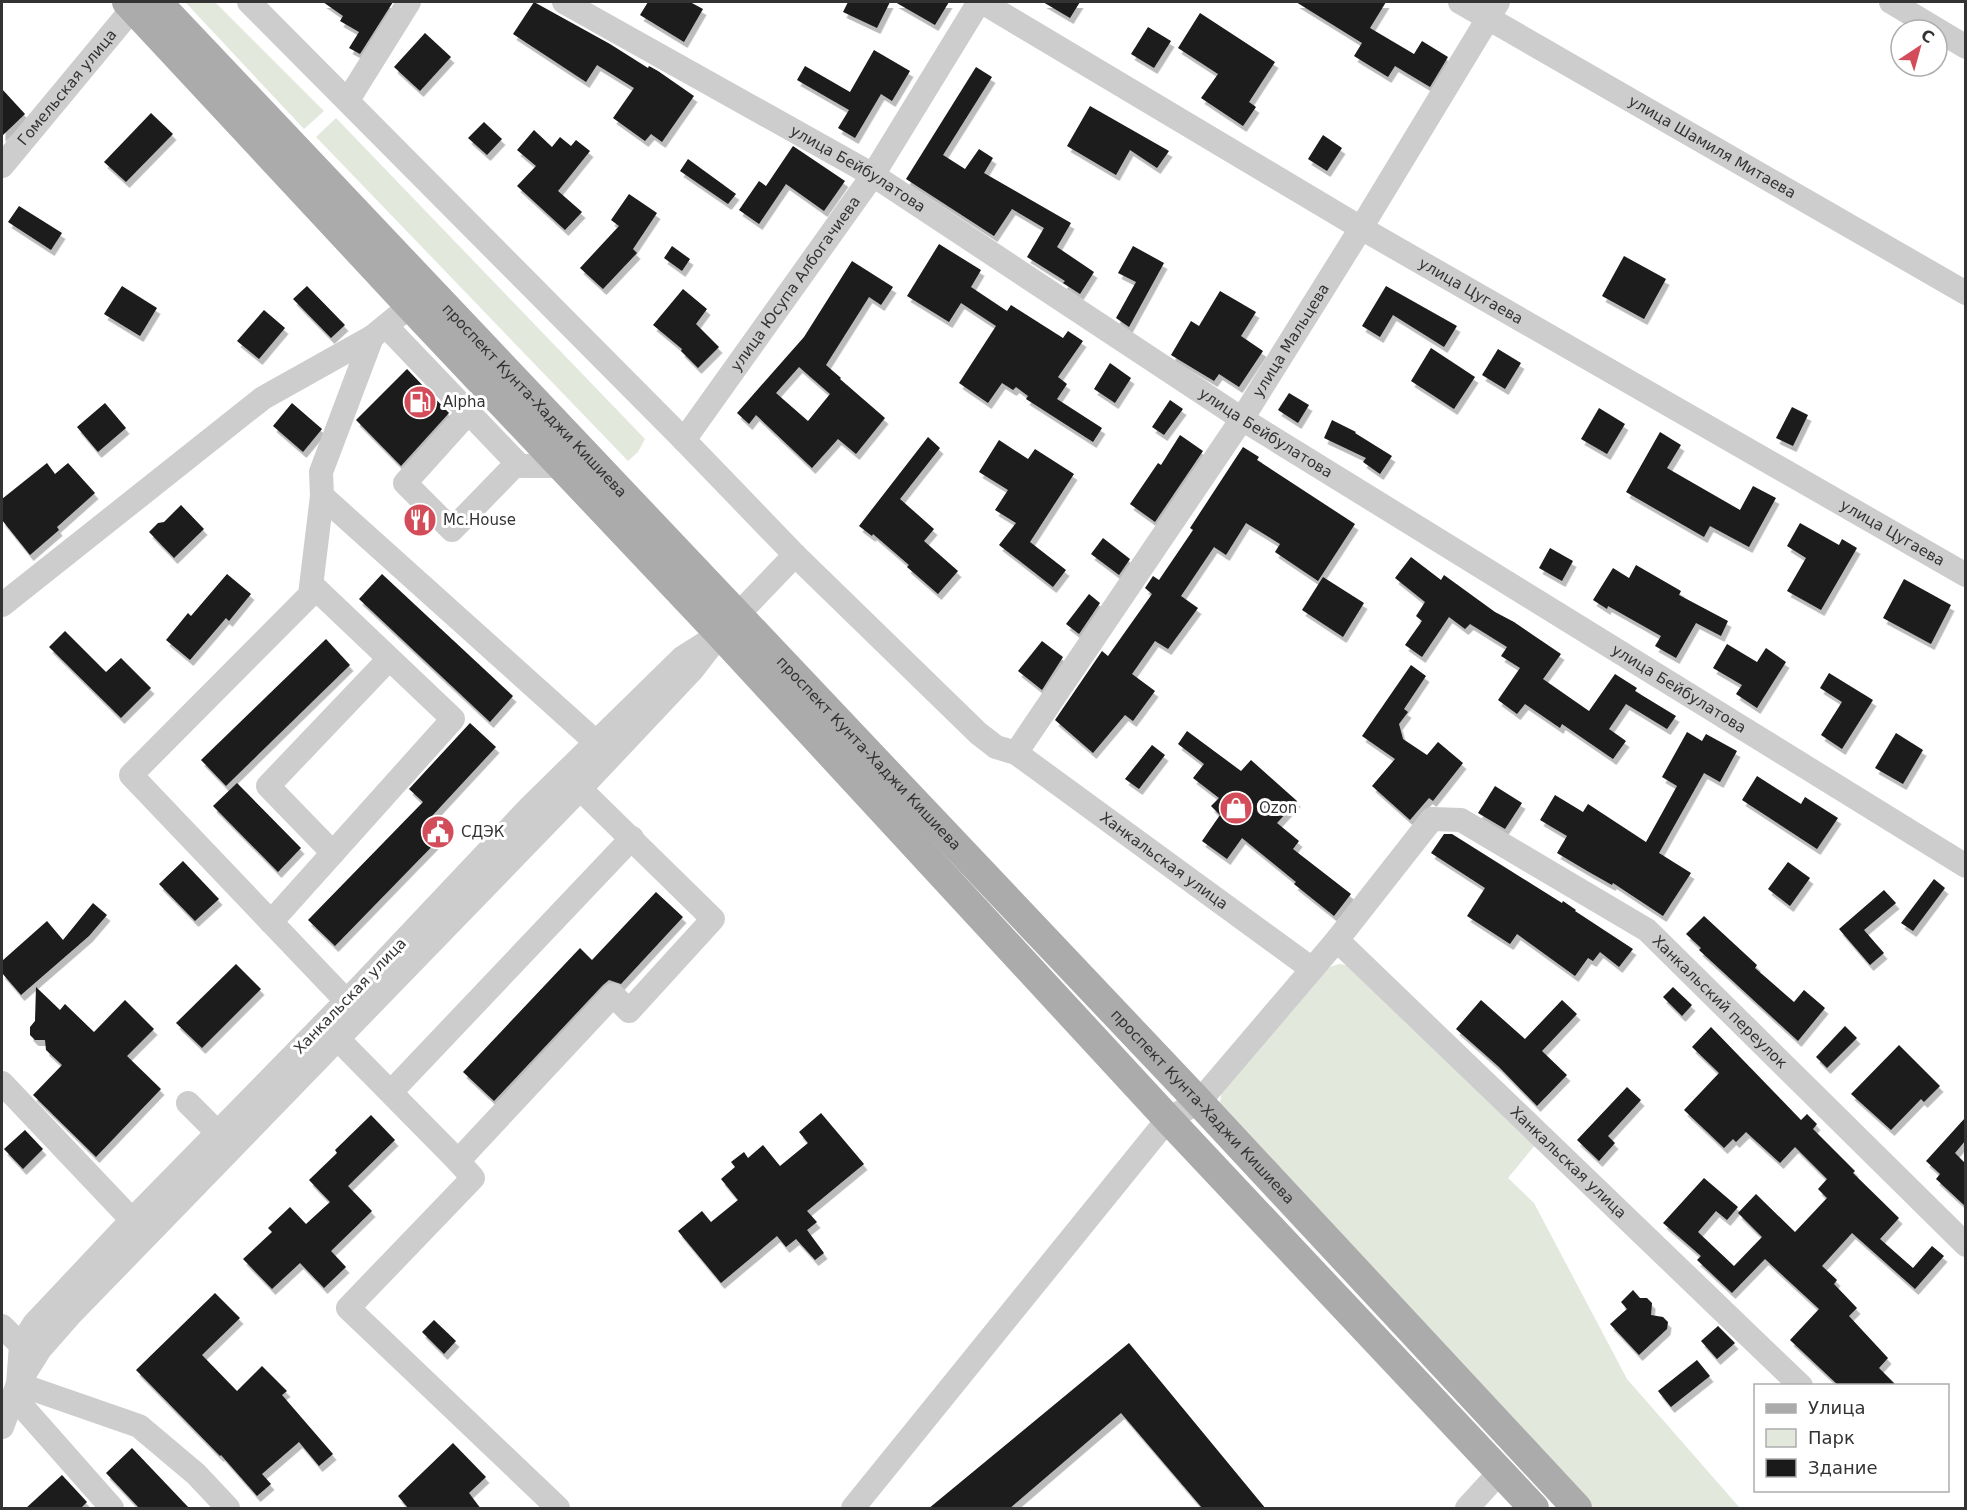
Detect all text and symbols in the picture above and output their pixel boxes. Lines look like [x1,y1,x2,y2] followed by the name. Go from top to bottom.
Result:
[1889,18,1949,78] north arrow
[1917,25,1938,47] text: С
[14,26,120,149] street label: Гомельская улица
[1625,92,1799,202] street label: улица Шамиля Митаева
[787,121,929,216] street label: улица Бейбулатова
[727,193,864,375] street label: улица Юсупа Албогачиева
[1416,254,1526,328] street label: улица Цугаева
[1249,280,1333,401] street label: улица Мальцева
[439,300,631,501] street label: проспект Кунта-Хаджи Кишиева
[402,384,438,420] fuel station icon: Alpha
[1195,384,1336,482] street label: улица Бейбулатова
[443,393,486,411] place label: Alpha
[1837,496,1948,570] street label: улица Цугаева
[402,502,438,538] restaurant icon: Mc.House
[443,511,516,529] place label: Mc.House
[1608,640,1749,737] street label: улица Бейбулатова
[773,653,965,854] street label: проспект Кунта-Хаджи Кишиева
[1218,790,1254,826] shop icon: Ozon
[1259,799,1297,817] place label: Ozon
[1096,808,1231,914] street label: Ханкальская улица
[420,814,456,850] public building icon: СДЭК
[461,823,505,841] place label: СДЭК
[1649,932,1791,1072] street label: Ханкальский переулок
[290,934,410,1058] street label: Ханкальская улица
[1107,1006,1298,1208] street label: проспект Кунта-Хаджи Кишиева
[1507,1103,1630,1222] street label: Ханкальская улица
[1754,1384,1949,1492] legend
[1808,1397,1865,1418] text: Улица
[1808,1427,1855,1448] text: Парк
[1808,1457,1878,1478] text: Здание

